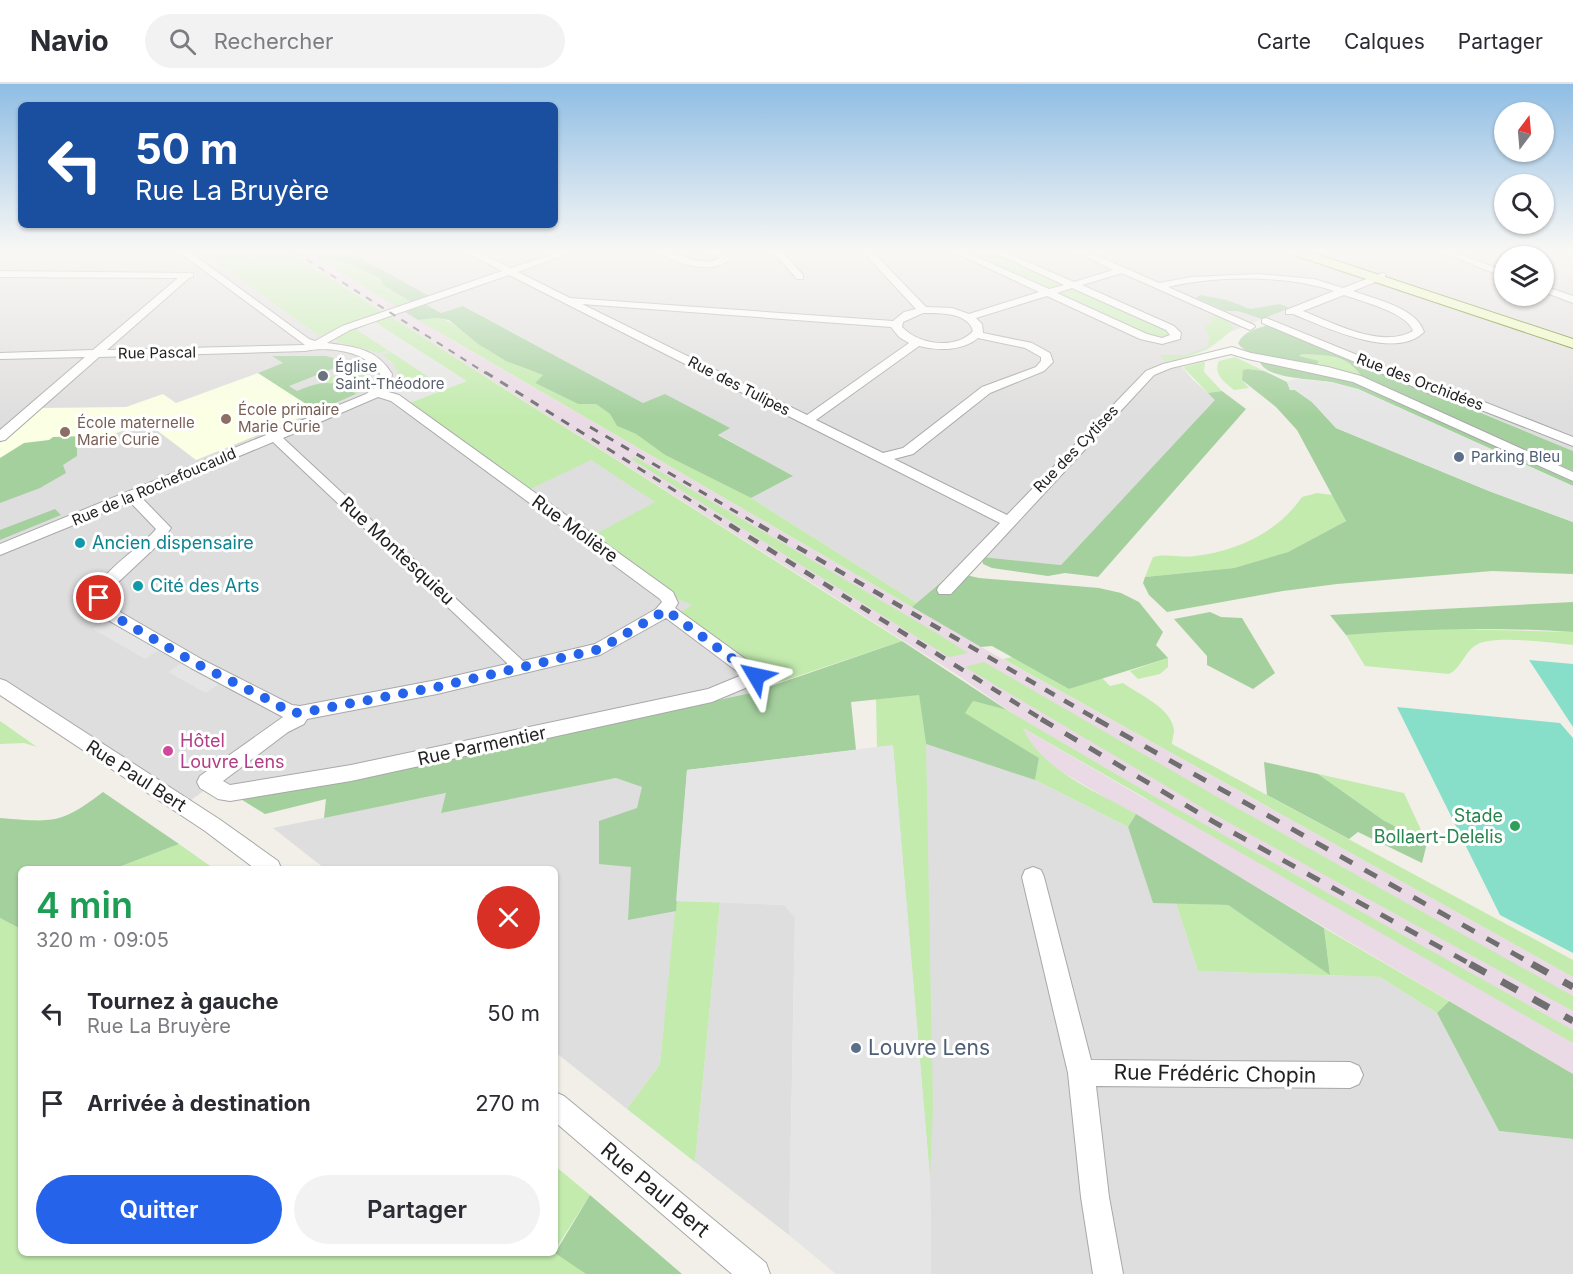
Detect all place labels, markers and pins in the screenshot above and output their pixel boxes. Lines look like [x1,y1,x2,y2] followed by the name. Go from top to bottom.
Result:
[335,357,445,393] place label: Église Saint-Théodore
[316,369,330,383] marker: Église Saint-Théodore
[238,400,339,436] place label: École primaire Marie Curie
[219,412,233,426] marker: École primaire Marie Curie
[77,413,195,449] place label: École maternelle Marie Curie
[58,425,72,439] marker: École maternelle Marie Curie
[1471,447,1560,466] place label: Parking Bleu
[1452,450,1466,464] marker: Parking Bleu
[92,532,254,553] place label: Ancien dispensaire
[73,536,87,550] marker: Ancien dispensaire
[73,572,124,623] pin
[150,575,260,596] place label: Cité des Arts
[131,579,145,593] marker: Cité des Arts
[180,730,285,772] place label: Hôtel Louvre Lens
[161,744,175,758] marker: Hôtel Louvre Lens
[1374,805,1503,847] place label: Stade Bollaert-Delelis
[1508,819,1522,833] marker: Stade Bollaert-Delelis
[868,1035,990,1060] place label: Louvre Lens
[849,1041,863,1055] marker: Louvre Lens

